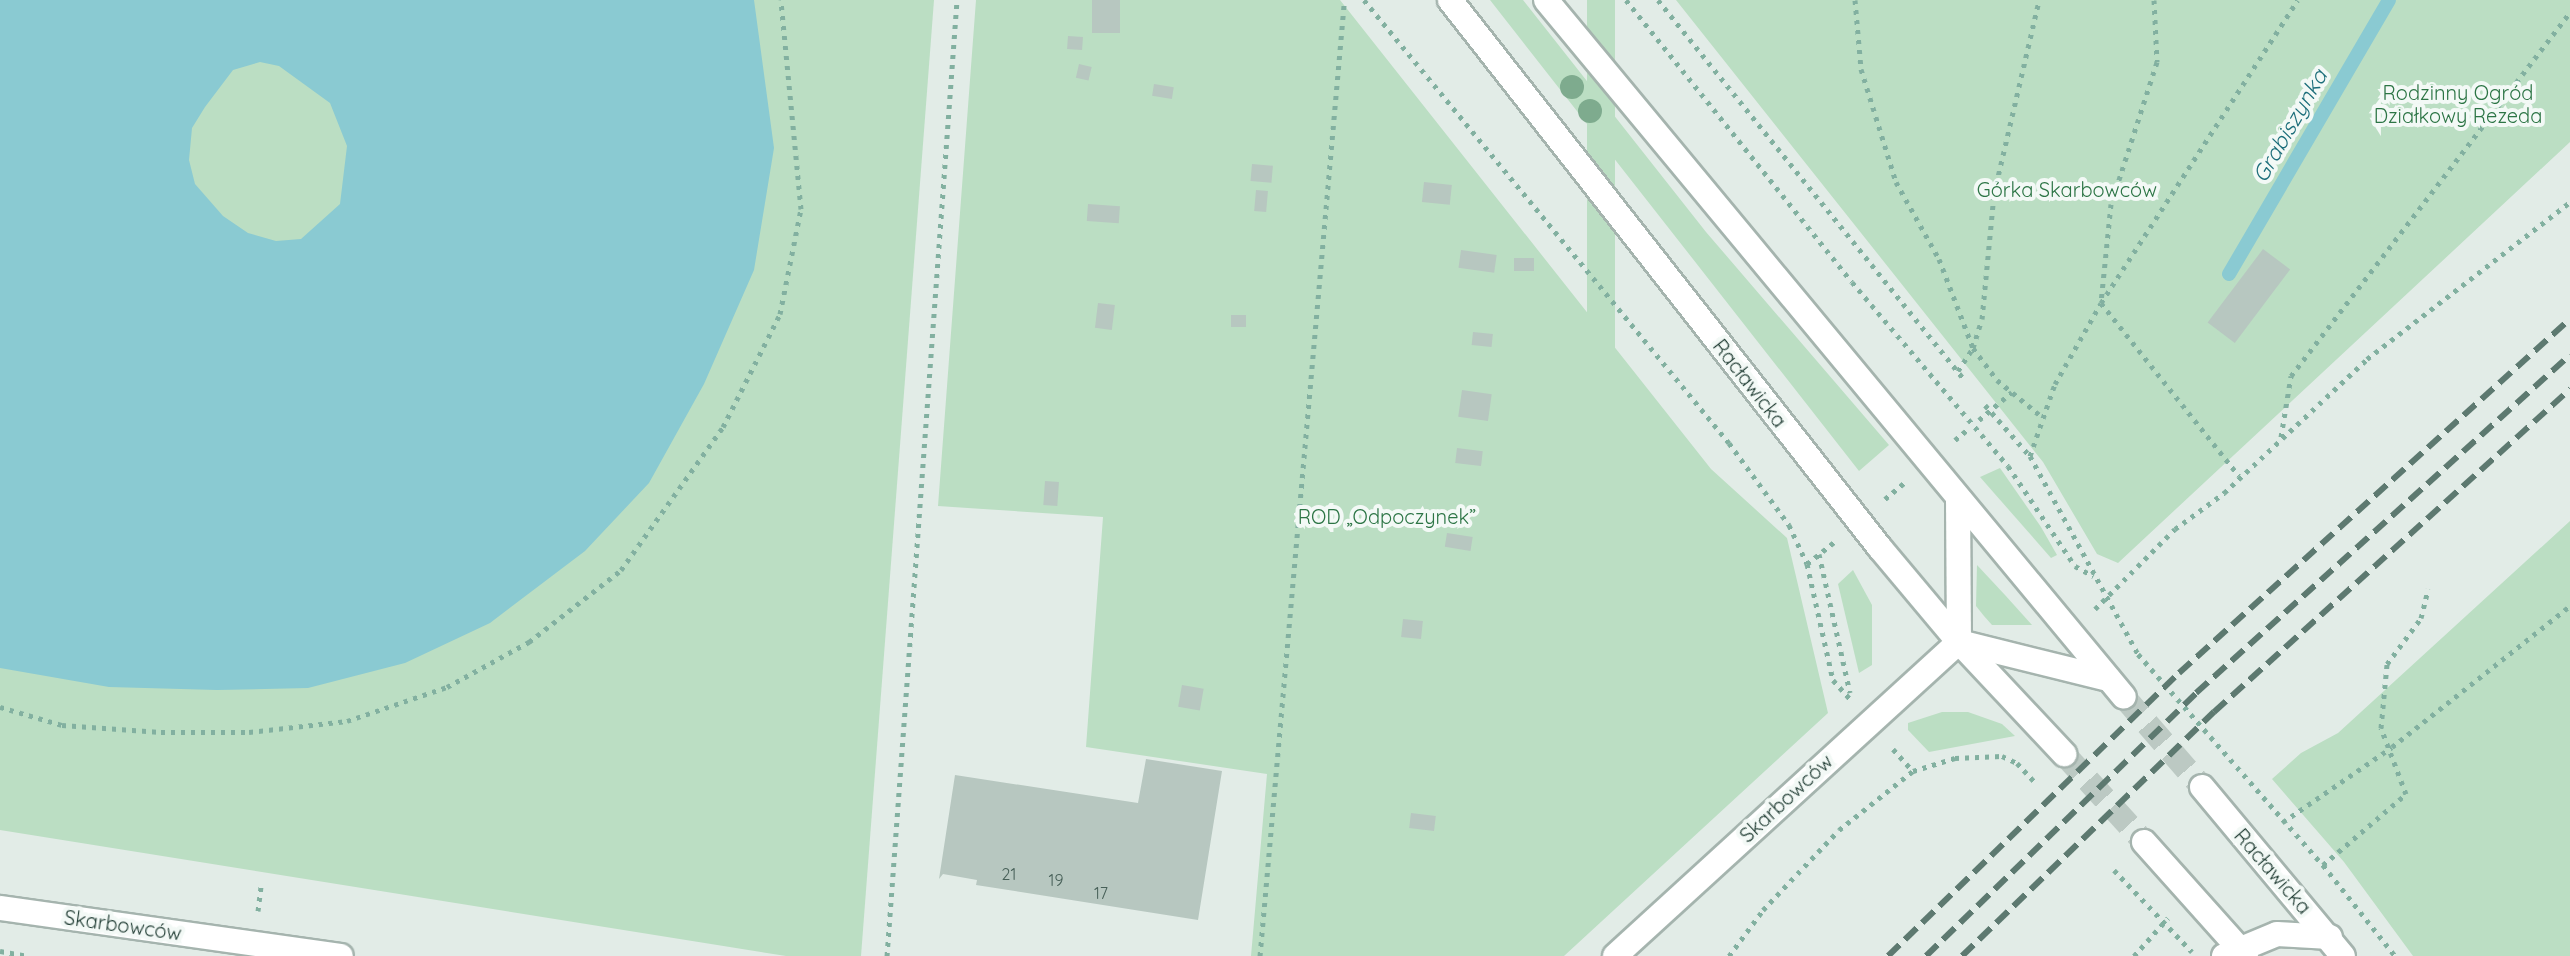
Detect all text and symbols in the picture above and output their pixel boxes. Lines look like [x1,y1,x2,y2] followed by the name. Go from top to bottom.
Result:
[2247,65,2333,187] water label: Grabiszynka
[2374,81,2542,128] park label: Rodzinny Ogród Działkowy Rezeda
[1977,177,2157,201] park label: Górka Skarbowców
[1708,334,1792,432] street label: Racławicka
[1298,504,1476,528] park label: ROD „Odpoczynek”
[1735,749,1837,847] street label: Skarbowców
[2230,824,2316,918] street label: Racławicka
[1002,864,1016,884] house number: 21
[1049,870,1063,890] house number: 19
[1094,883,1108,903] house number: 17
[63,905,183,945] street label: Skarbowców

